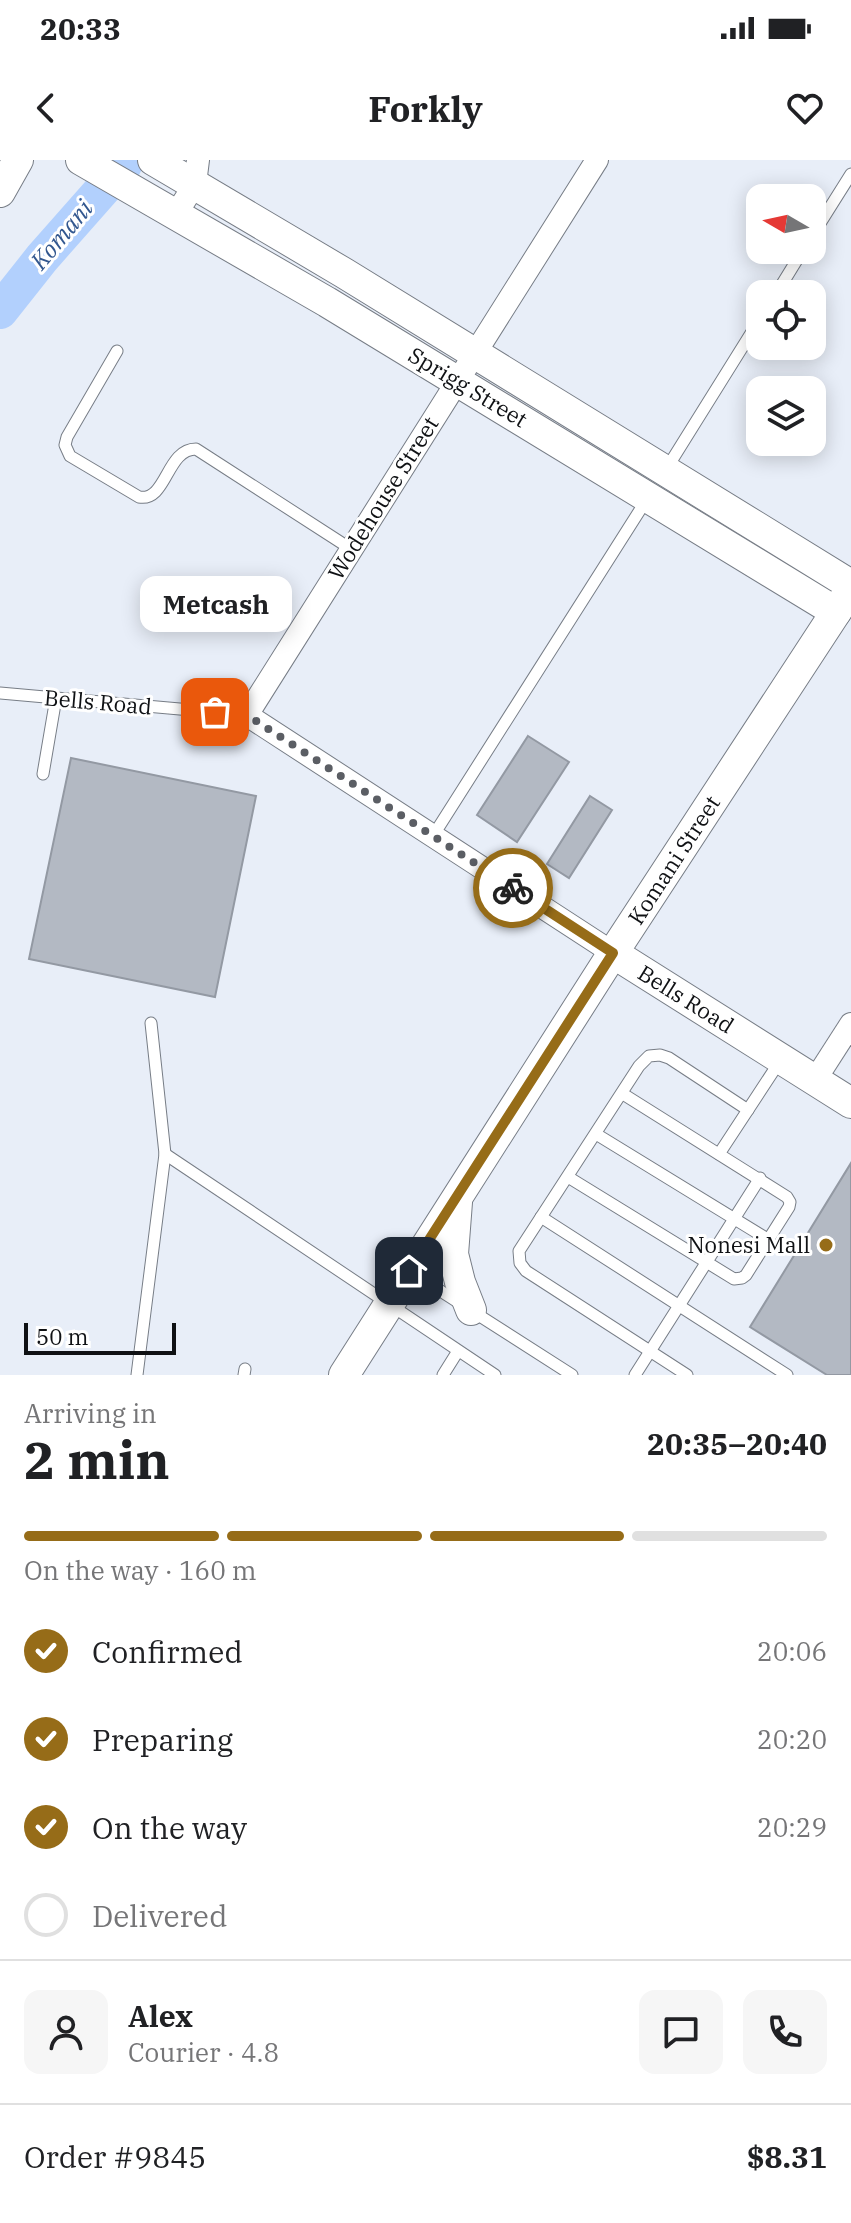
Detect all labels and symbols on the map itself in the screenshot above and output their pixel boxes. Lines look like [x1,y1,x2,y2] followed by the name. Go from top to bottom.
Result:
[746,184,826,264] north arrow
[22,192,100,276] water label: Komani
[403,340,533,434] street label: Sprigg Street
[321,410,445,585] street label: Wodehouse Street
[139,576,291,632] callout: Metcash
[181,678,249,746] pin
[43,682,153,721] street label: Bells Road
[621,789,726,930] street label: Komani Street
[473,848,553,928] courier
[633,958,740,1040] street label: Bells Road
[688,1230,810,1259] place label: Nonesi Mall
[817,1236,835,1254] marker: Nonesi Mall
[375,1237,443,1305] pin
[24,1319,176,1355] scale bar

